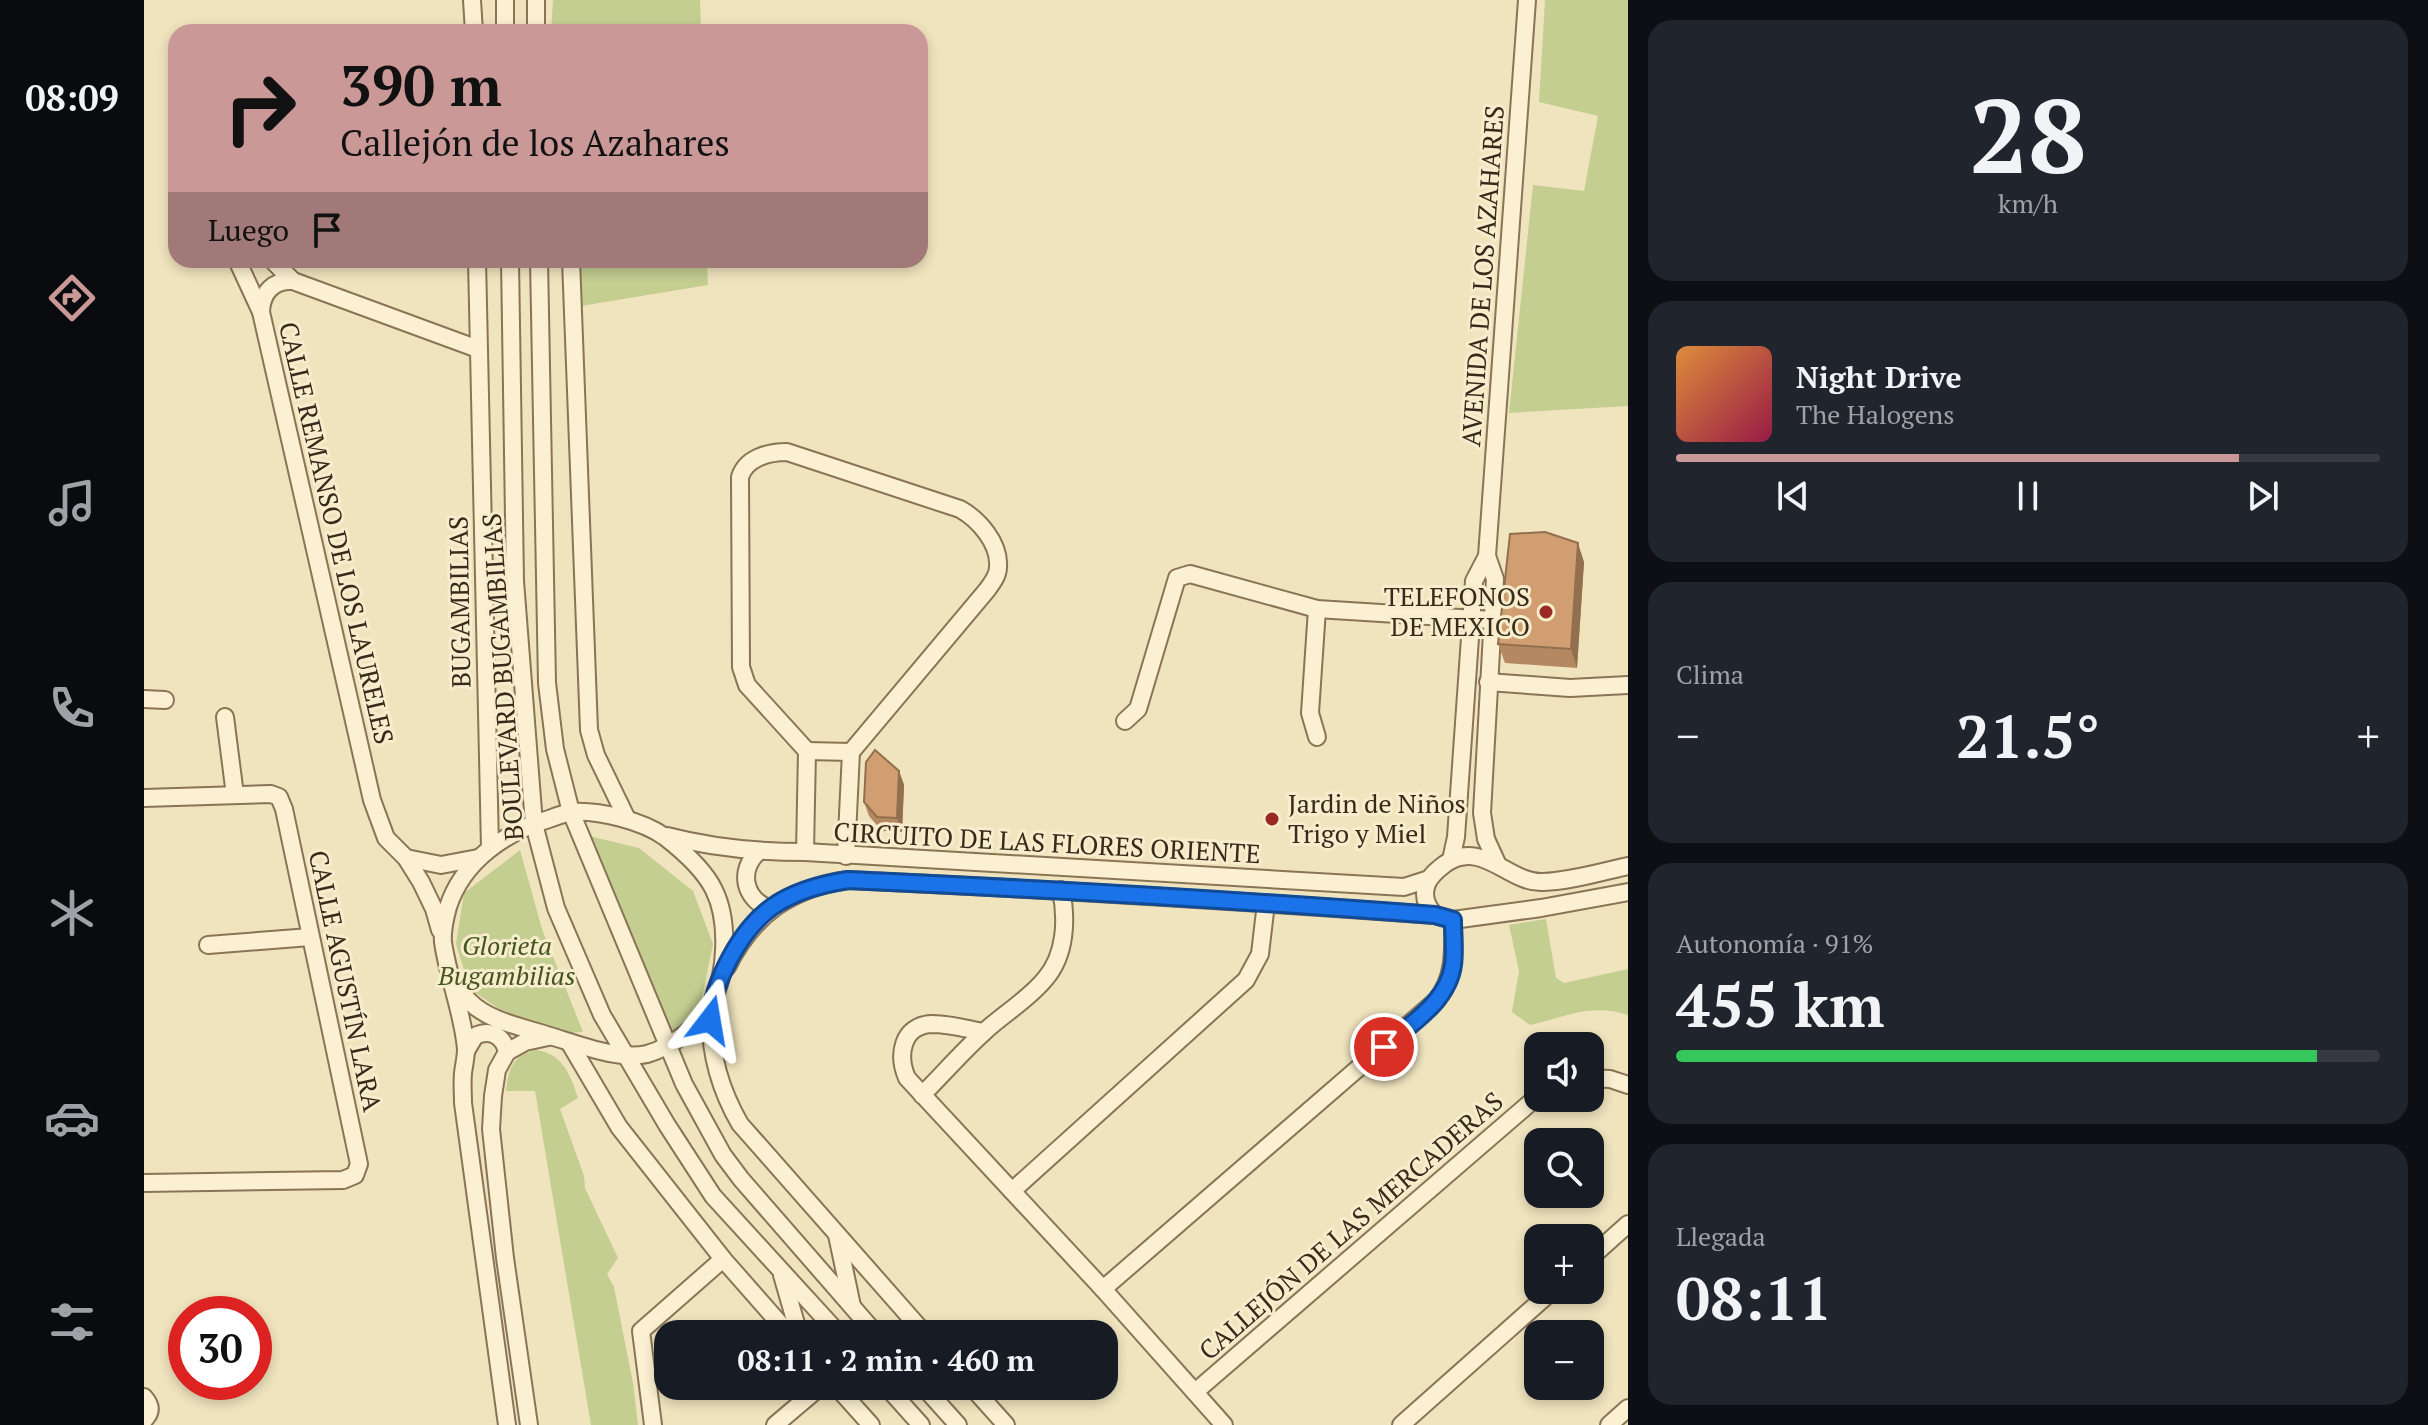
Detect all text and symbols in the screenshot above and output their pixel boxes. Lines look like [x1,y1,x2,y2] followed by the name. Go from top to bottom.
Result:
[340,48,502,122] text: 390 m
[208,56,312,160] icon: right
[1969,65,2087,203] text: 28
[25,74,119,121] text: 08:09
[1453,104,1511,448] street label: AVENIDA DE LOS AZAHARES
[340,119,730,166] text: Callejón de los Azahares
[1998,186,2058,220] text: km/h
[305,208,349,252] icon: arrive
[208,210,289,250] text: Luego
[44,270,100,326] icon: directions
[272,319,402,747] street label: CALLE REMANSO DE LOS LAURELES
[1796,357,1962,397] text: Night Drive
[1796,397,1954,431] text: The Halogens
[1771,474,1815,518] icon: previous
[2006,474,2050,518] icon: pause
[2241,474,2285,518] icon: next
[44,475,100,531] icon: music
[474,512,530,842] street label: BOULEVARD BUGAMBILIAS
[441,516,477,688] street label: BUGAMBILIAS
[1384,579,1530,643] place label: TELEFONOS DE MEXICO
[1537,603,1555,621] marker: TELEFONOS DE MEXICO
[1676,657,1744,691] text: Clima
[44,680,100,736] icon: phone
[1956,696,2100,775] text: 21.5°
[1676,706,1699,765] text: −
[2357,706,2380,765] text: +
[1288,786,1466,850] place label: Jardin de Niños Trigo y Miel
[1263,810,1281,828] marker: Jardin de Niños Trigo y Miel
[833,814,1261,870] street label: CIRCUITO DE LAS FLORES ORIENTE
[302,847,390,1115] street label: CALLE AGUSTÍN LARA
[44,885,100,941] icon: climate
[1676,926,1874,960] text: Autonomía · 91%
[437,928,576,992] park label: Glorieta Bugambilias
[1676,965,1884,1044] text: 455 km
[668,978,752,1062] position arrow
[1350,1013,1418,1081] pin
[1362,1025,1406,1069] icon: arrive
[1524,1032,1604,1400] map controls
[1524,1032,1604,1112] button: sound
[1191,1084,1510,1367] street label: CALLEJÓN DE LAS MERCADERAS
[44,1090,100,1146] icon: car
[1524,1128,1604,1208] button: search
[1676,1219,1766,1253] text: Llegada
[1524,1224,1604,1304] button: +
[1676,1258,1832,1337] text: 08:11
[44,1294,100,1350] icon: filters
[168,1296,272,1400] speed limit sign: 30
[1524,1320,1604,1400] button: −
[738,1340,1034,1380] text: 08:11 · 2 min · 460 m

